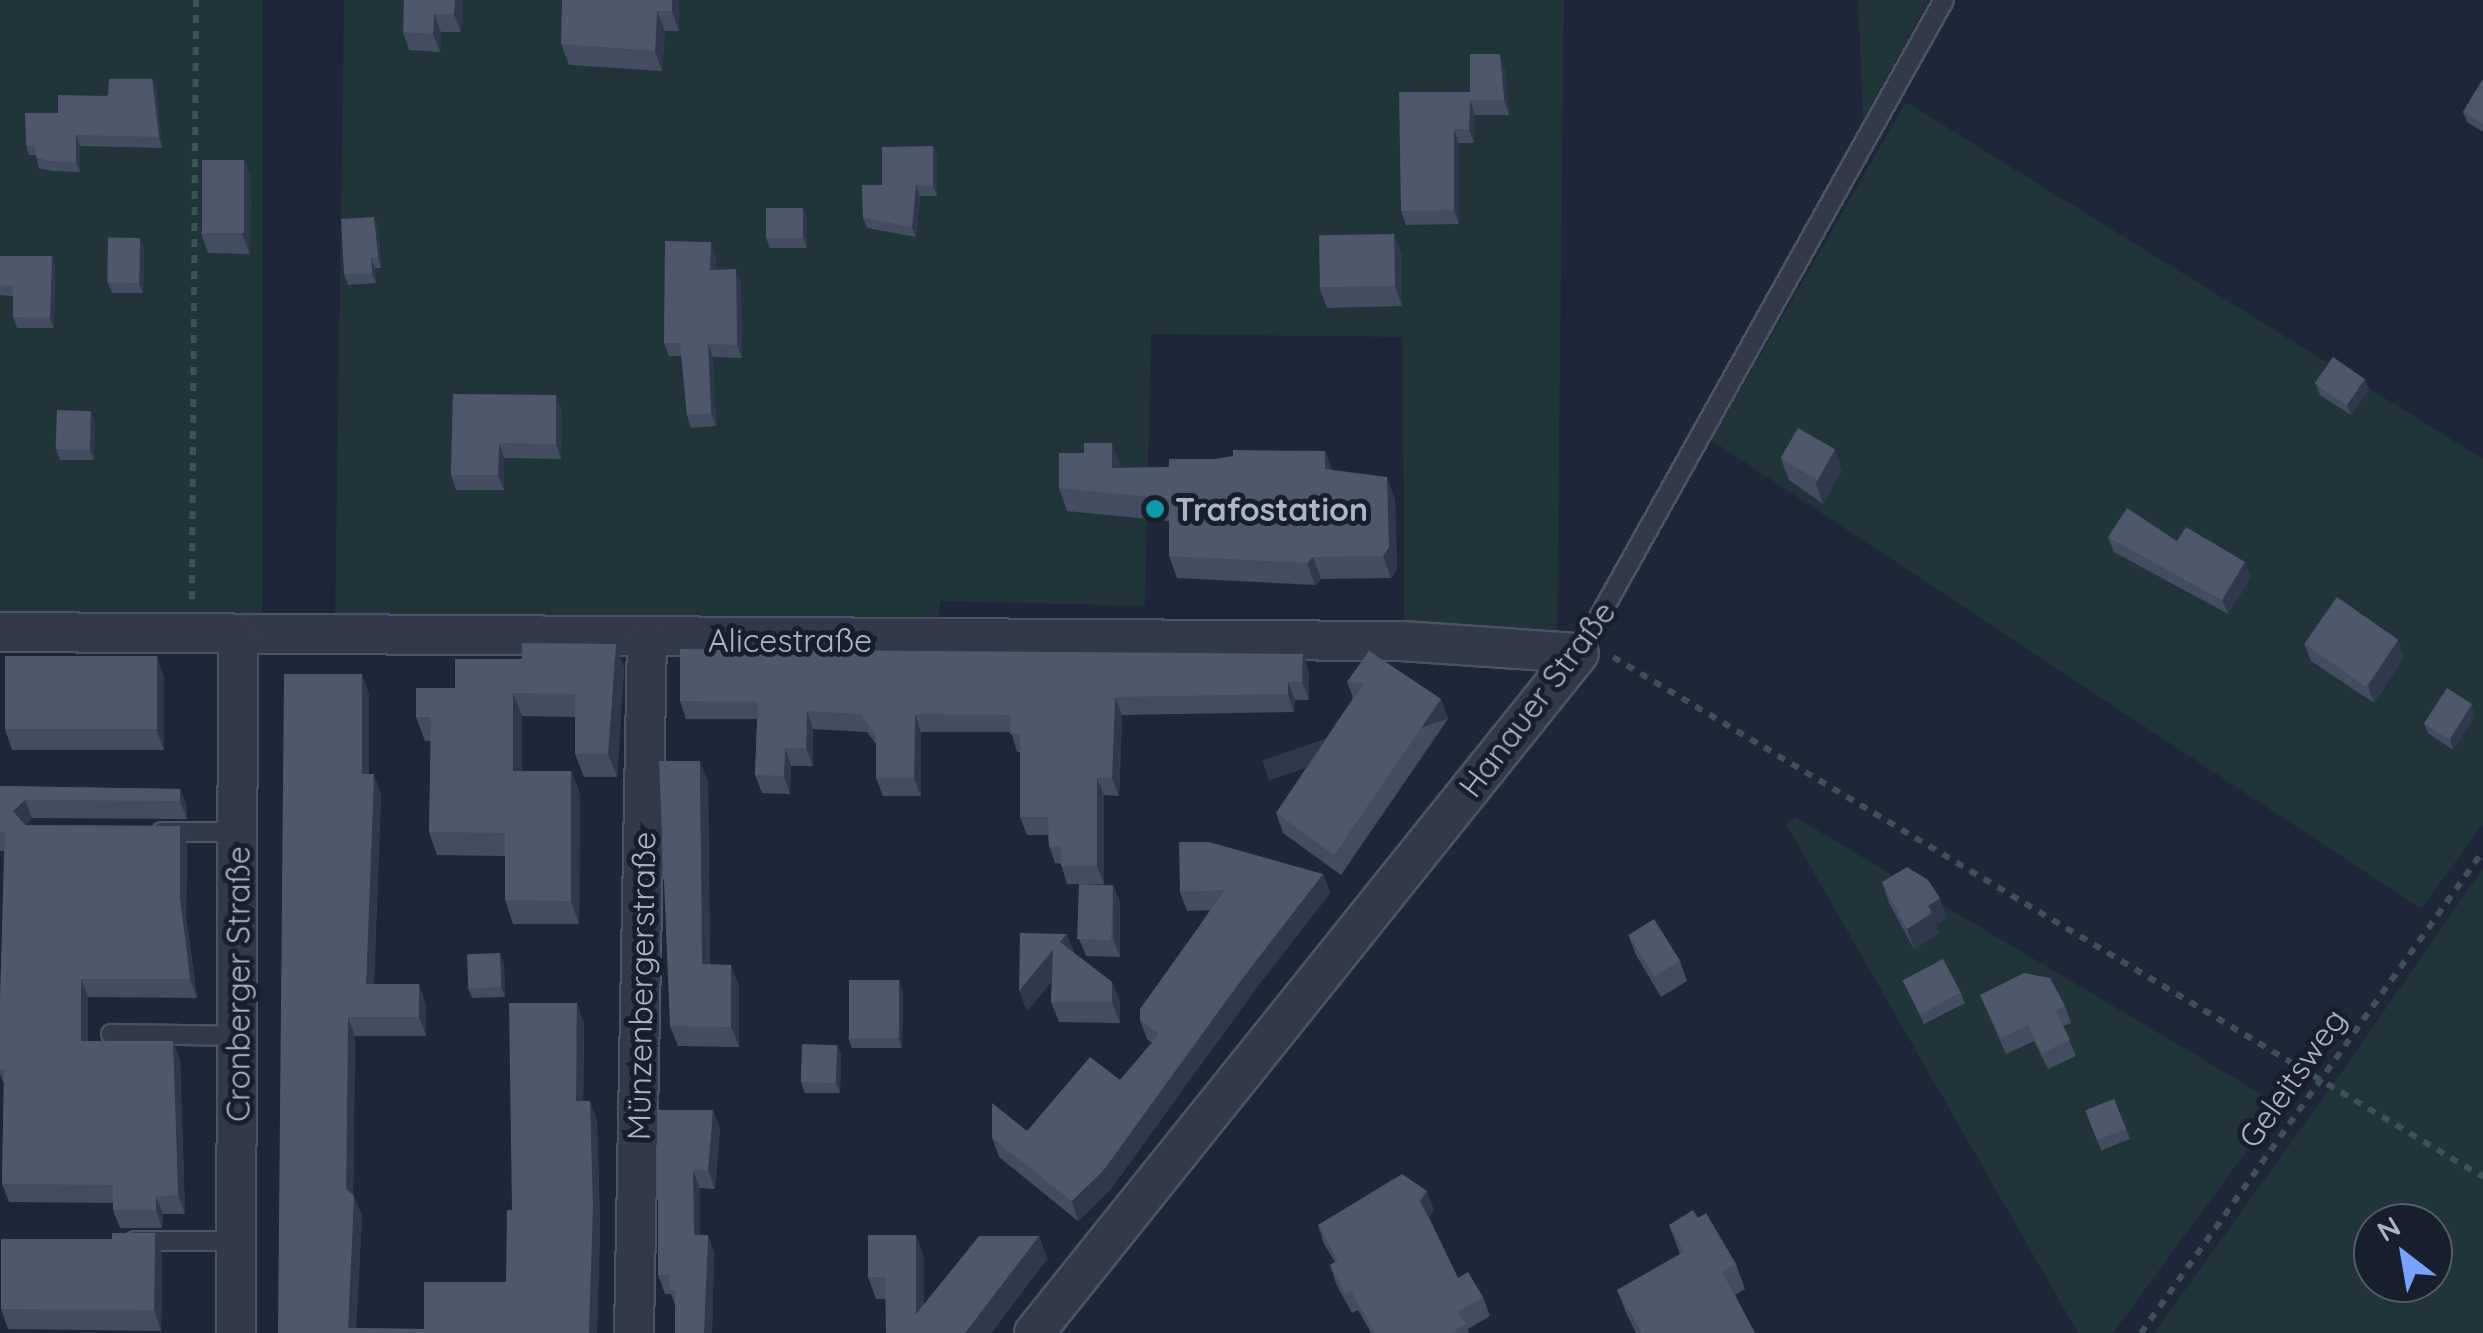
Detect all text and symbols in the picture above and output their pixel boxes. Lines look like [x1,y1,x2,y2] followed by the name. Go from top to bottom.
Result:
[1175,490,1368,528] place label: Trafostation
[1144,498,1166,520] marker: Trafostation
[1451,594,1623,804] street label: Hanauer Straße
[708,621,872,659] street label: Alicestraße
[619,831,663,1141] street label: Münzenbergerstraße
[219,846,257,1122] street label: Cronberger Straße
[2230,1001,2354,1155] street label: Geleitsweg
[2353,1203,2453,1303] north arrow
[2370,1208,2406,1249] text: N

